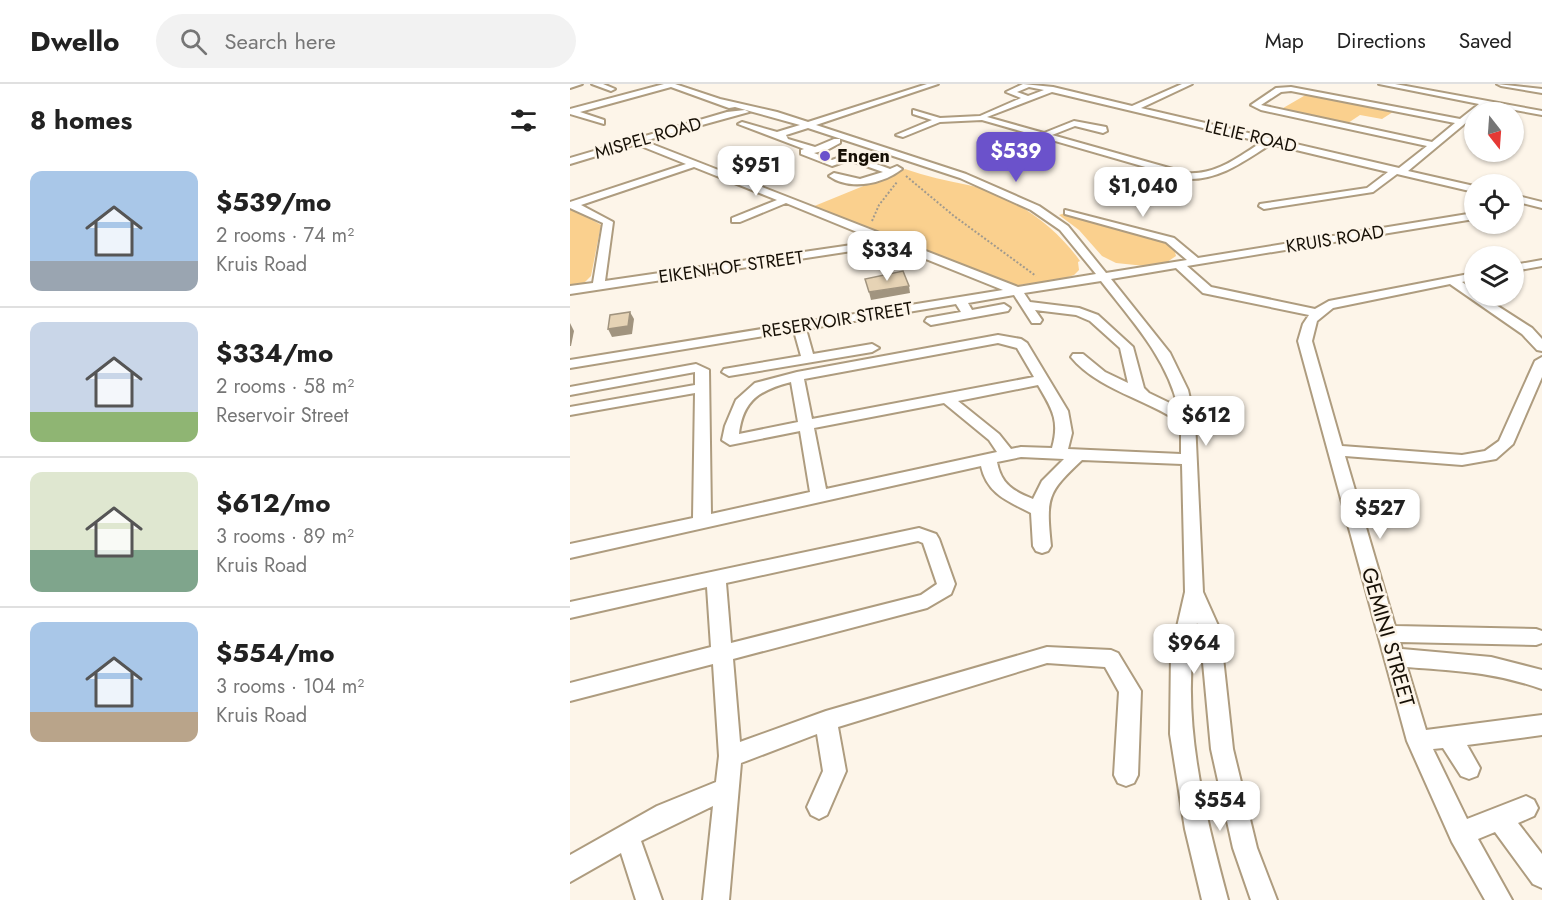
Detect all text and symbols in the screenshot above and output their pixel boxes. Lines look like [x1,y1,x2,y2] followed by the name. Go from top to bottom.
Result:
[156,14,576,68] search box
[30,21,120,62] text: Dwello
[177,25,210,58] icon: search
[225,25,336,57] text: Search here
[1265,26,1304,56] text: Map
[1337,26,1426,56] text: Directions
[1459,26,1512,56] text: Saved
[30,101,132,139] text: 8 homes
[1464,102,1524,162] north arrow
[1464,102,1524,306] map controls
[507,104,540,137] icon: filters
[592,110,704,166] street label: MISPEL ROAD
[1202,113,1300,159] street label: LELIE ROAD
[980,132,1052,183] pin: $539
[990,137,1042,166] text: $539
[837,143,890,169] place label: Engen
[720,146,792,197] pin: $951
[818,149,832,163] marker: Engen
[732,151,780,180] text: $951
[1094,167,1192,218] pin: $1,040
[1108,172,1178,201] text: $1,040
[1464,174,1524,234] button: locate
[216,183,331,221] text: $539/mo
[78,195,150,267] icon: home
[1284,218,1386,260] street label: KRUIS ROAD
[216,221,354,250] text: 2 rooms · 74 m²
[851,231,923,282] pin: $334
[861,236,913,265] text: $334
[657,244,806,290] street label: EIKENHOF STREET
[1464,246,1524,306] button: layers
[216,250,307,279] text: Kruis Road
[760,295,915,345] street label: RESERVOIR STREET
[216,334,333,372] text: $334/mo
[78,346,150,418] icon: home
[216,372,354,401] text: 2 rooms · 58 m²
[1170,396,1242,447] pin: $612
[216,401,349,430] text: Reservoir Street
[1181,401,1231,430] text: $612
[216,484,331,522] text: $612/mo
[1344,489,1416,540] pin: $527
[1355,494,1405,523] text: $527
[78,496,150,568] icon: home
[216,522,354,551] text: 3 rooms · 89 m²
[216,551,307,580] text: Kruis Road
[1354,564,1422,710] street label: GEMINI STREET
[1158,624,1230,675] pin: $964
[1167,629,1221,658] text: $964
[216,634,335,672] text: $554/mo
[78,646,150,718] icon: home
[216,672,364,701] text: 3 rooms · 104 m²
[216,701,307,730] text: Kruis Road
[1184,781,1256,832] pin: $554
[1194,786,1246,815] text: $554

